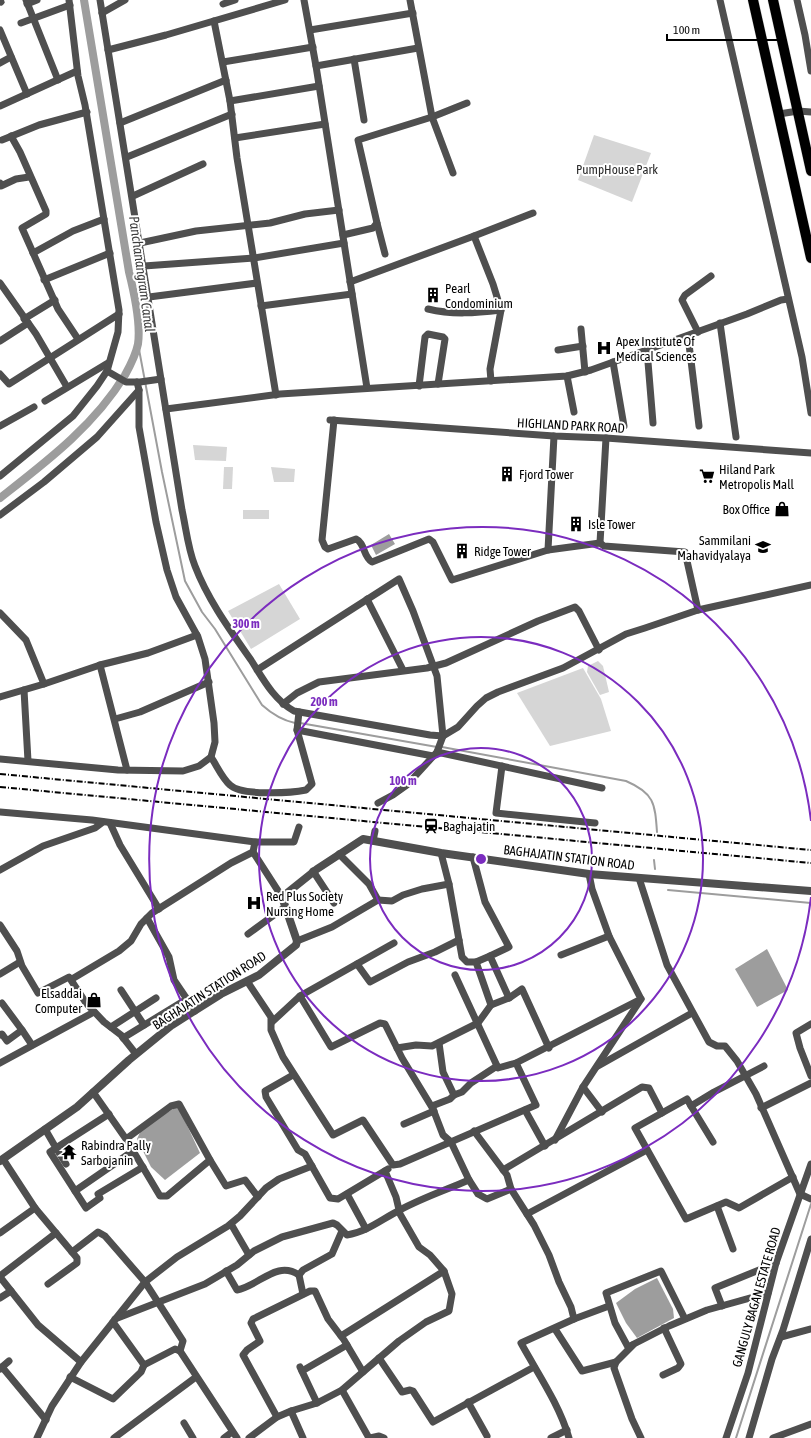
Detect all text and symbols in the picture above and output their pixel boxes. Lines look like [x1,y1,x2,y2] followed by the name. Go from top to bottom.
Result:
[667,16,778,42] scale bar
[673,23,700,37] text: 100 m
[576,162,658,177] park label: PumpHouse Park
[126,215,158,333] water label: Panchanangram Canal
[445,281,513,311] place label: Pearl Condominium
[424,286,442,304] building icon: Pearl Condominium
[616,334,697,364] place label: Apex Institute Of Medical Sciences
[595,339,613,357] hospital icon: Apex Institute Of Medical Sciences
[517,415,625,436] street label: HIGHLAND PARK ROAD
[719,462,795,492] place label: Hiland Park Metropolis Mall
[498,465,516,483] building icon: Fjord Tower
[519,467,574,482] place label: Fjord Tower
[698,467,716,485] supermarket icon: Hiland Park Metropolis Mall
[773,500,791,518] shop icon: Box Office
[722,502,770,517] place label: Box Office
[567,515,585,533] building icon: Isle Tower
[588,517,635,532] place label: Isle Tower
[677,533,751,563] place label: Sammilani Mahavidyalaya
[754,538,772,556] school or university icon: Sammilani Mahavidyalaya
[453,542,471,560] building icon: Ridge Tower
[474,544,531,559] place label: Ridge Tower
[232,617,260,631] text: 300 m
[310,695,338,709] text: 200 m
[389,774,417,788] text: 100 m
[422,817,440,835] station icon: Baghajatin
[443,819,495,834] place label: Baghajatin
[503,842,635,873] street label: BAGHAJATIN STATION ROAD
[474,852,488,866] centre of rings
[266,889,344,919] place label: Red Plus Society Nursing Home
[245,894,263,912] hospital icon: Red Plus Society Nursing Home
[150,948,269,1033] street label: BAGHAJATIN STATION ROAD
[35,986,82,1016] place label: Elsaddai Computer
[85,991,103,1009] shop icon: Elsaddai Computer
[81,1138,151,1168] place label: Rabindra Pally Sarbojanin
[60,1143,78,1161] temple icon: Rabindra Pally Sarbojanin
[729,1225,784,1369] street label: GANGULY BAGAN ESTATE ROAD

